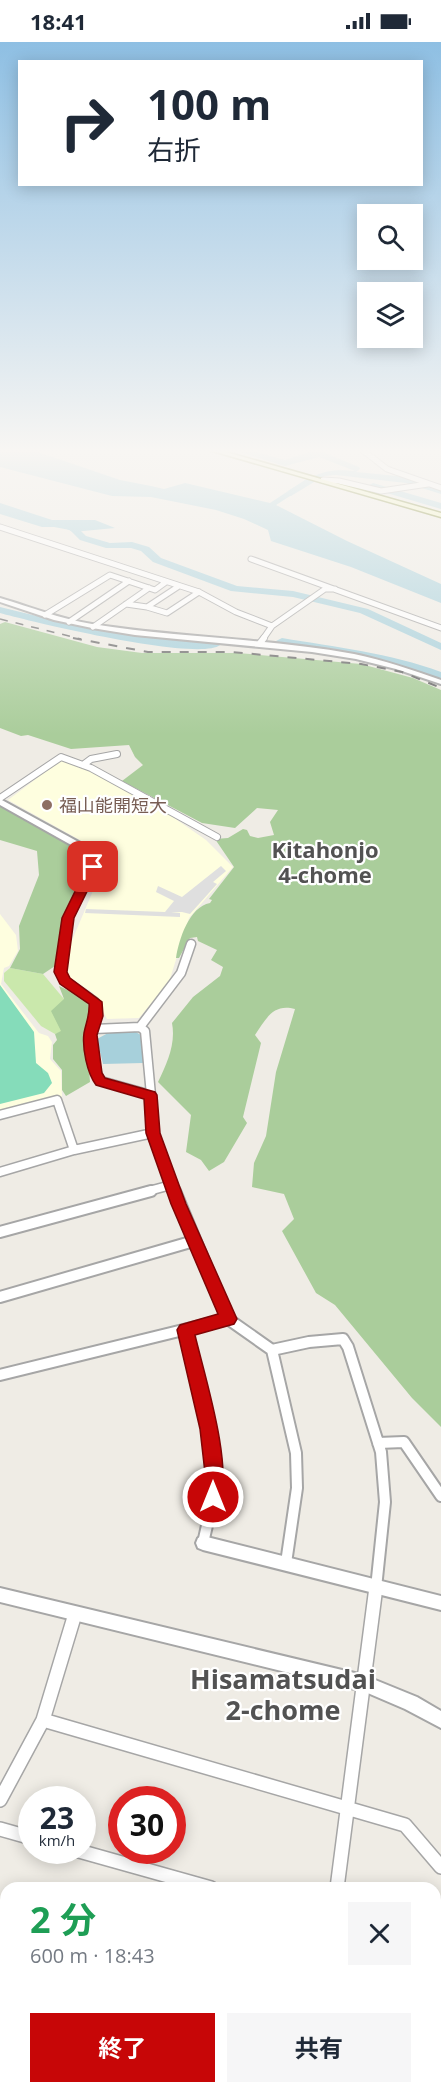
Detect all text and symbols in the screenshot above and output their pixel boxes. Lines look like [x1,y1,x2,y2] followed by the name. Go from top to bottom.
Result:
[30,6,87,36] text: 18:41
[147,75,271,132] text: 100 m
[48,84,126,162] icon: right
[147,131,201,168] text: 右折
[357,204,423,348] map controls
[357,204,423,270] button: search
[357,282,423,348] button: layers
[59,793,167,817] place label: 福山能開短大
[40,798,54,812] marker: 福山能開短大
[271,834,379,889] district label: Kitahonjo 4-chome
[67,841,118,892] pin
[76,850,109,883] icon: arrive
[181,1465,245,1529] position arrow
[190,1660,376,1728] district label: Hisamatsudai 2-chome
[108,1786,186,1864] speed limit sign: 30
[40,1797,74,1838] text: 23
[39,1830,75,1850] text: km/h
[30,1895,96,1944] text: 2 分
[348,1902,411,1965] button: close
[30,1942,155,1969] text: 600 m · 18:43
[30,2013,215,2082] button: 終了
[227,2013,411,2082] button: 共有

